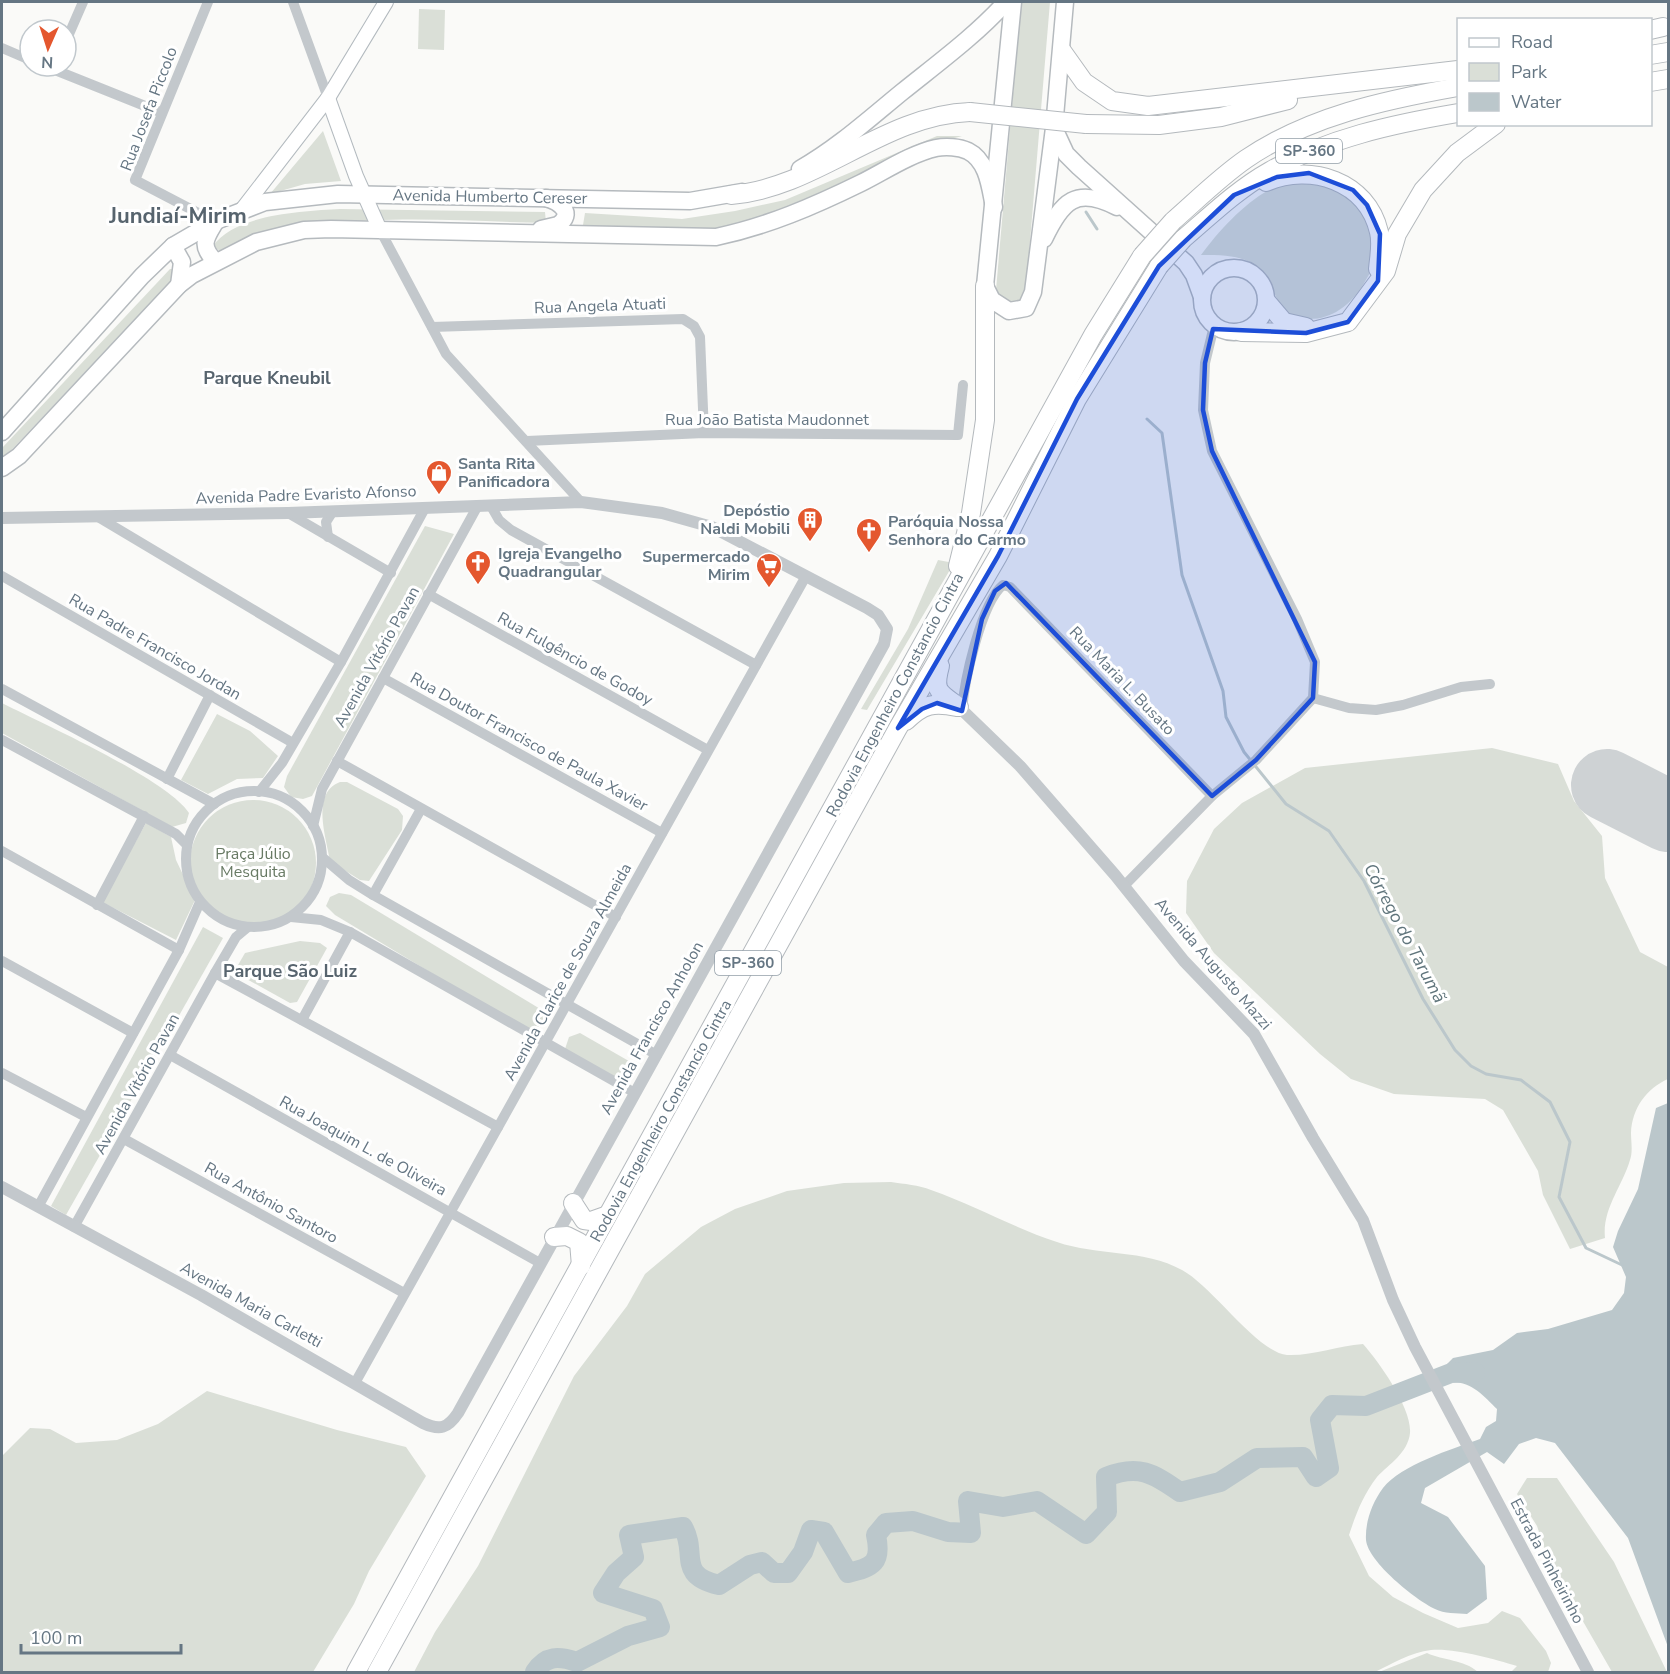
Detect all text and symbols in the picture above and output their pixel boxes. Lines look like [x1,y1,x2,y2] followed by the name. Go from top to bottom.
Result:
[18,18,78,78] north arrow
[1457,18,1652,126] legend
[1511,30,1553,54] text: Road
[115,44,183,174] street label: Rua Josefa Piccolo
[41,51,54,73] text: N
[1511,60,1548,84] text: Park
[1511,90,1562,114] text: Water
[1276,139,1342,163] road number: SP-360
[392,184,588,210] street label: Avenida Humberto Cereser
[108,201,247,231] district label: Jundiaí-Mirim
[534,293,666,319] street label: Rua Angela Atuati
[203,366,331,390] district label: Parque Kneubil
[665,409,869,431] street label: Rua João Batista Maudonnet
[458,453,550,493] place label: Santa Rita Panificadora
[424,458,454,496] shop icon: Santa Rita Panificadora
[195,480,417,510] street label: Avenida Padre Evaristo Afonso
[700,500,790,540] place label: Depóstio Naldi Mobili
[795,505,825,543] building icon: Depóstio Naldi Mobili
[888,511,1026,551] place label: Paróquia Nossa Senhora do Carmo
[854,516,884,554] church icon: Paróquia Nossa Senhora do Carmo
[498,543,622,583] place label: Igreja Evangelho Quadrangular
[642,546,750,586] place label: Supermercado Mirim
[463,548,493,586] church icon: Igreja Evangelho Quadrangular
[754,551,784,589] supermarket icon: Supermercado Mirim
[821,569,969,821] street label: Rodovia Engenheiro Constancio Cintra
[329,583,425,731] street label: Avenida Vitório Pavan
[65,589,245,705] street label: Rua Padre Francisco Jordan
[493,607,657,711] street label: Rua Fulgêncio de Godoy
[1064,622,1180,740] street label: Rua Maria L. Busato
[406,667,652,817] street label: Rua Doutor Francisco de Paula Xavier
[215,843,291,883] park label: Praça Júlio Mesquita
[499,859,637,1085] street label: Avenida Clarice de Souza Almeida
[1358,859,1452,1007] water label: Córrego do Tarumã
[1149,893,1277,1035] street label: Avenida Augusto Mazzi
[595,937,709,1119] street label: Avenida Francisco Anholon
[715,951,781,975] road number: SP-360
[223,959,357,983] district label: Parque São Luiz
[585,996,737,1246] street label: Rodovia Engenheiro Constancio Cintra
[89,1010,185,1158] street label: Avenida Vitório Pavan
[275,1091,451,1201] street label: Rua Joaquim L. de Oliveira
[200,1157,342,1249] street label: Rua Antônio Santoro
[176,1257,326,1353] street label: Avenida Maria Carletti
[1505,1494,1589,1628] street label: Estrada Pinheirinho
[21,1617,182,1655] scale bar
[30,1626,82,1650] text: 100 m

